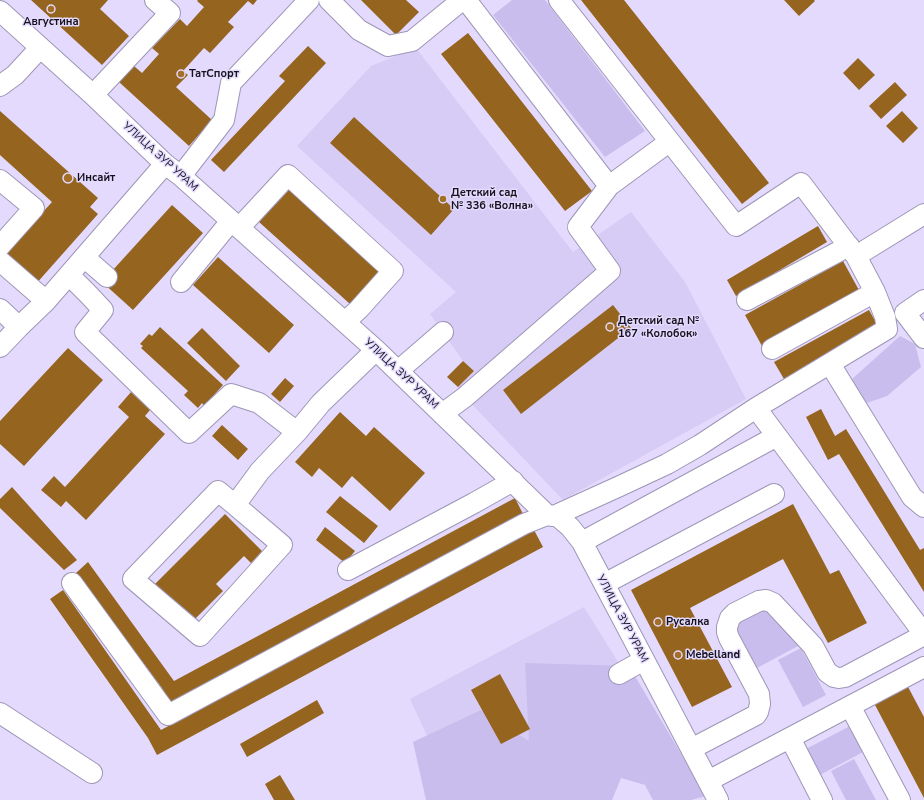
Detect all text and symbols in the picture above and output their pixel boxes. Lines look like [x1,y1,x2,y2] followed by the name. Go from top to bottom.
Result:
[46,4,56,14] marker: Августина
[23,15,79,29] place label: Августина
[189,67,239,81] place label: ТатСпорт
[176,69,186,79] marker: ТатСпорт
[119,120,201,194] street label: УЛИЦА ЗУР УРАМ
[77,171,115,185] place label: Инсайт
[62,172,74,184] marker: Инсайт
[451,186,533,212] place label: Детский сад № 336 «Волна»
[438,194,448,204] marker: Детский сад № 336 «Волна»
[618,314,699,340] place label: Детский сад № 167 «Колобок»
[605,322,615,332] marker: Детский сад № 167 «Колобок»
[361,336,441,412] street label: УЛИЦА ЗУР УРАМ
[593,573,651,665] street label: УЛИЦА ЗУР УРАМ
[666,615,709,629] place label: Русалка
[653,617,663,627] marker: Русалка
[686,648,740,662] place label: Mebelland
[673,650,683,660] marker: Mebelland

